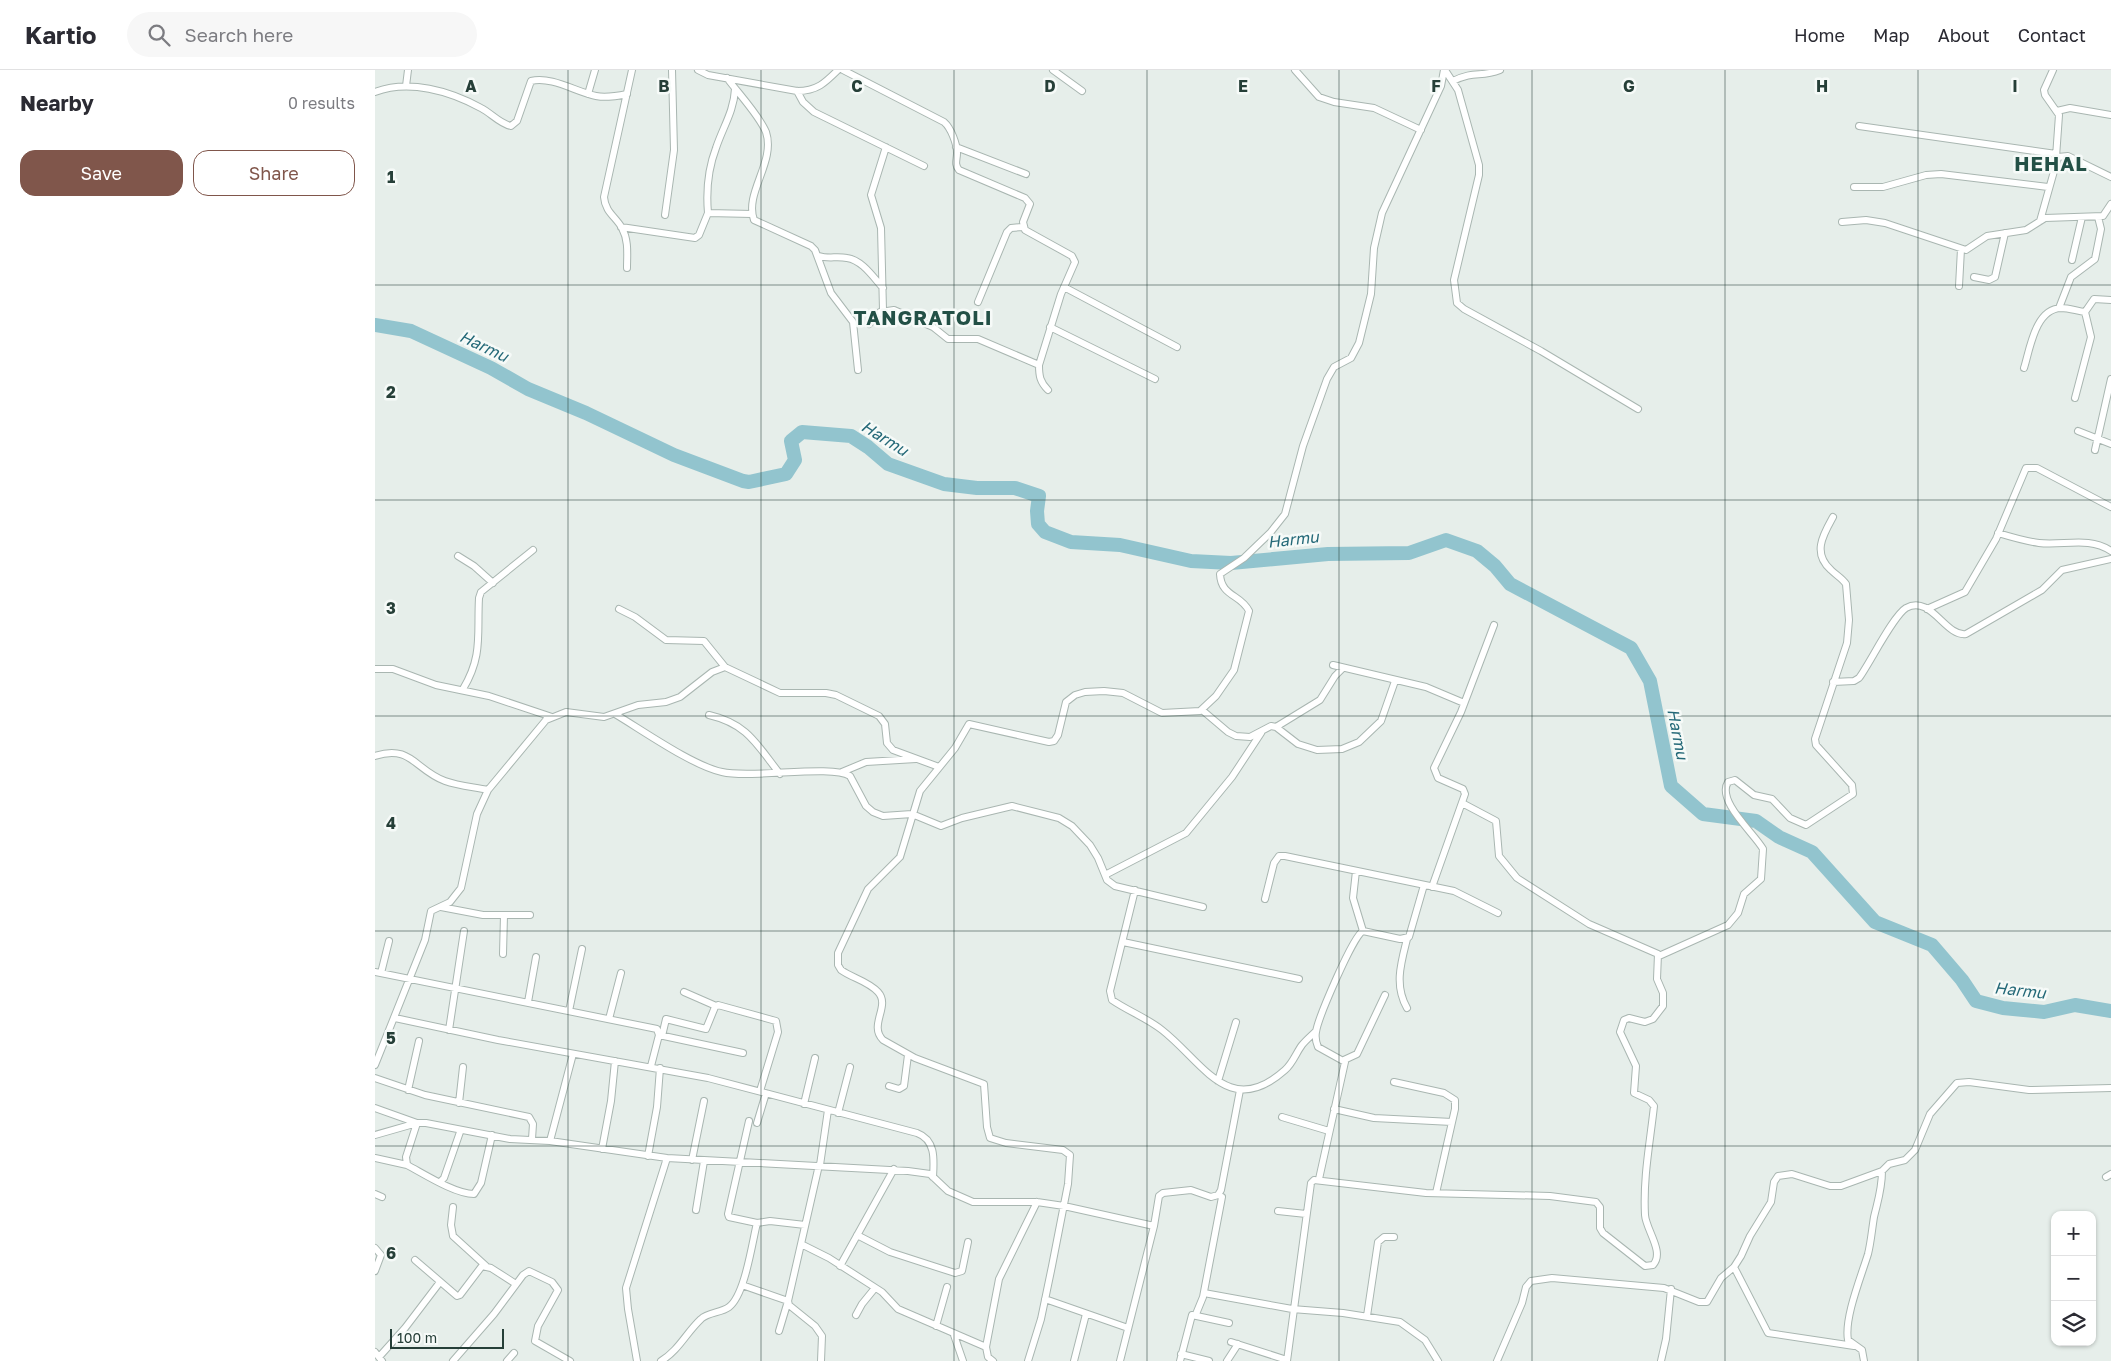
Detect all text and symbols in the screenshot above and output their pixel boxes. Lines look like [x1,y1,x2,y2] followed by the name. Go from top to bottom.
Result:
[127,12,477,57] search box
[25,20,97,49] text: Kartio
[145,21,173,49] icon: search
[185,23,293,46] text: Search here
[1794,24,1845,46] text: Home
[1873,24,1910,46] text: Map
[1938,24,1990,46] text: About
[2018,24,2086,46] text: Contact
[465,76,477,96] text: A
[658,76,670,96] text: B
[851,76,863,96] text: C
[1044,76,1056,96] text: D
[1238,76,1248,96] text: E
[1431,76,1441,96] text: F
[1623,76,1635,96] text: G
[1816,76,1828,96] text: H
[2012,76,2018,96] text: I
[20,90,94,116] text: Nearby
[288,93,355,113] text: 0 results
[20,150,183,196] button: Save
[193,150,355,196] button: Share
[2014,151,2088,175] district label: HEHAL
[387,167,395,187] text: 1
[854,305,992,329] district label: TANGRATOLI
[457,326,513,366] water label: Harmu
[386,382,396,402] text: 2
[858,416,913,461] water label: Harmu
[1266,526,1321,552] water label: Harmu
[386,598,396,618] text: 3
[1663,707,1693,762] water label: Harmu
[386,813,396,833] text: 4
[1993,977,2048,1003] water label: Harmu
[386,1028,396,1048] text: 5
[2051,1211,2096,1346] map controls
[2051,1211,2096,1256] button: +
[386,1243,396,1263] text: 6
[2051,1256,2096,1301] button: −
[2051,1301,2096,1346] button: layers
[390,1326,504,1349] scale bar
[397,1329,437,1346] text: 100 m

